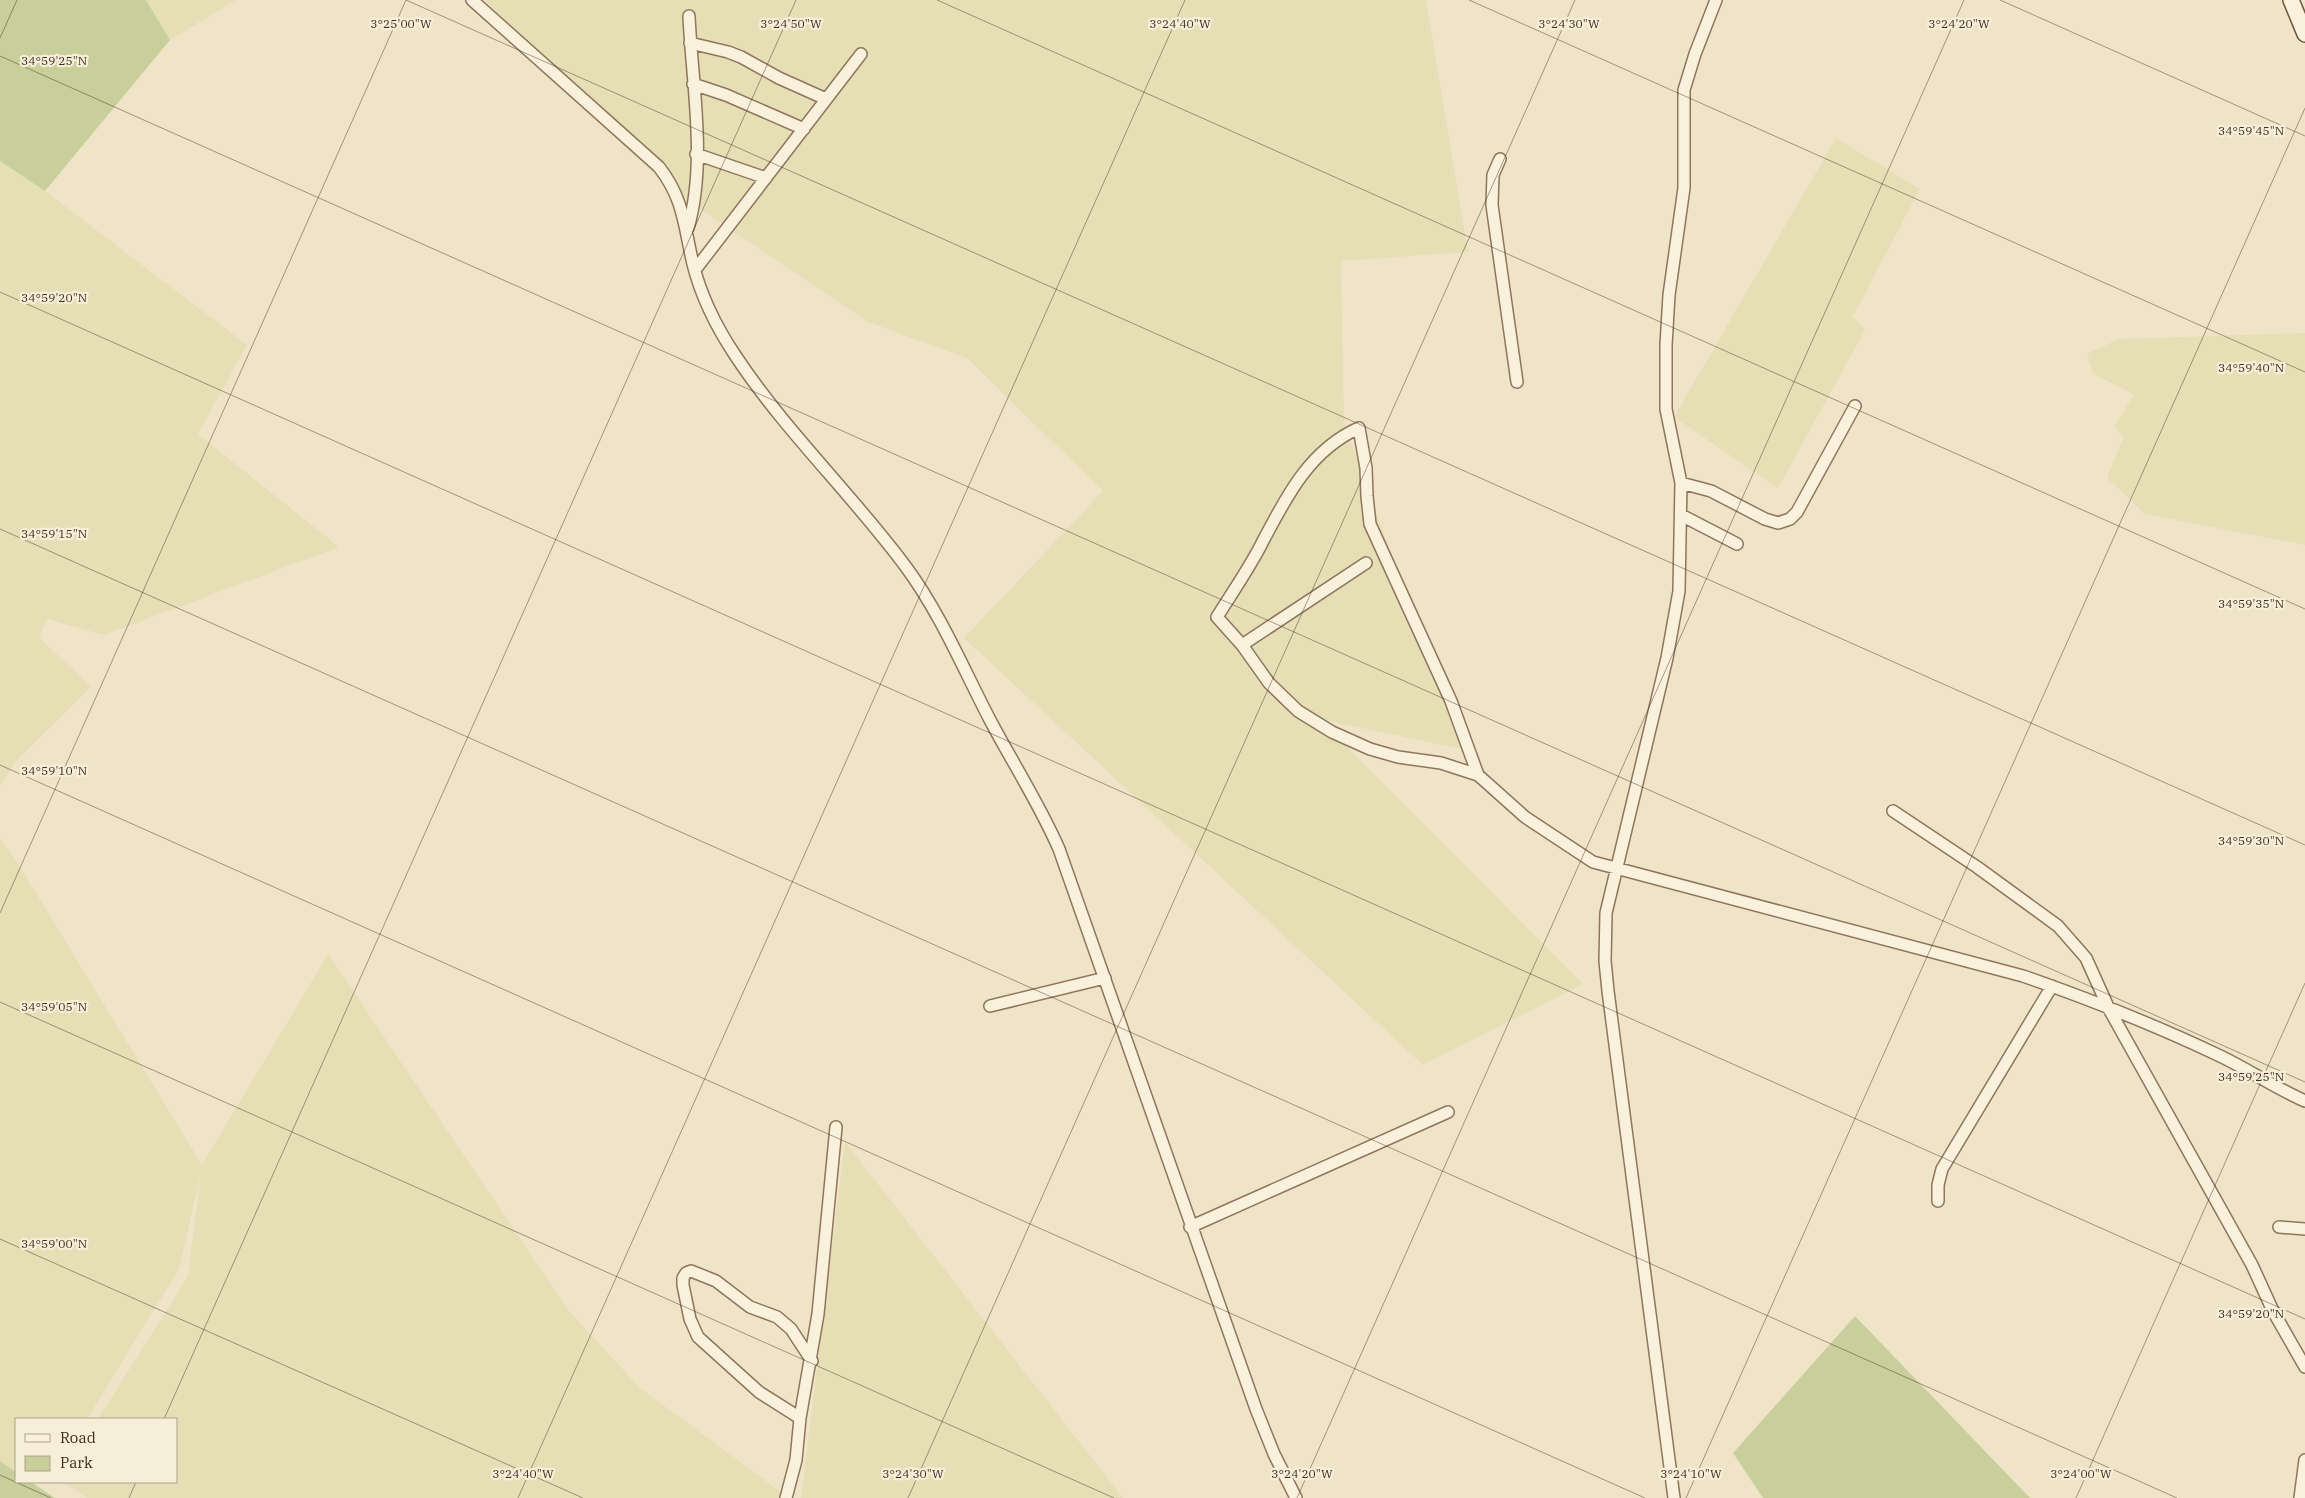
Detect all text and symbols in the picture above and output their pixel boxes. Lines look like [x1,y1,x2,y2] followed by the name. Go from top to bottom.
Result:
[370,16,432,31] text: 3°25'00"W
[760,16,822,31] text: 3°24'50"W
[1149,16,1211,31] text: 3°24'40"W
[1538,16,1600,31] text: 3°24'30"W
[1928,16,1990,31] text: 3°24'20"W
[21,53,87,68] text: 34°59'25"N
[2218,123,2284,138] text: 34°59'45"N
[21,290,87,305] text: 34°59'20"N
[2218,360,2284,375] text: 34°59'40"N
[21,526,87,541] text: 34°59'15"N
[2218,596,2284,611] text: 34°59'35"N
[21,763,87,778] text: 34°59'10"N
[2218,833,2284,848] text: 34°59'30"N
[21,999,87,1014] text: 34°59'05"N
[2218,1069,2284,1084] text: 34°59'25"N
[21,1236,87,1251] text: 34°59'00"N
[2218,1306,2284,1321] text: 34°59'20"N
[15,1418,178,1483] legend
[60,1428,96,1447] text: Road
[60,1453,93,1472] text: Park
[492,1466,554,1481] text: 3°24'40"W
[882,1466,944,1481] text: 3°24'30"W
[1271,1466,1333,1481] text: 3°24'20"W
[1660,1466,1722,1481] text: 3°24'10"W
[2050,1466,2112,1481] text: 3°24'00"W

